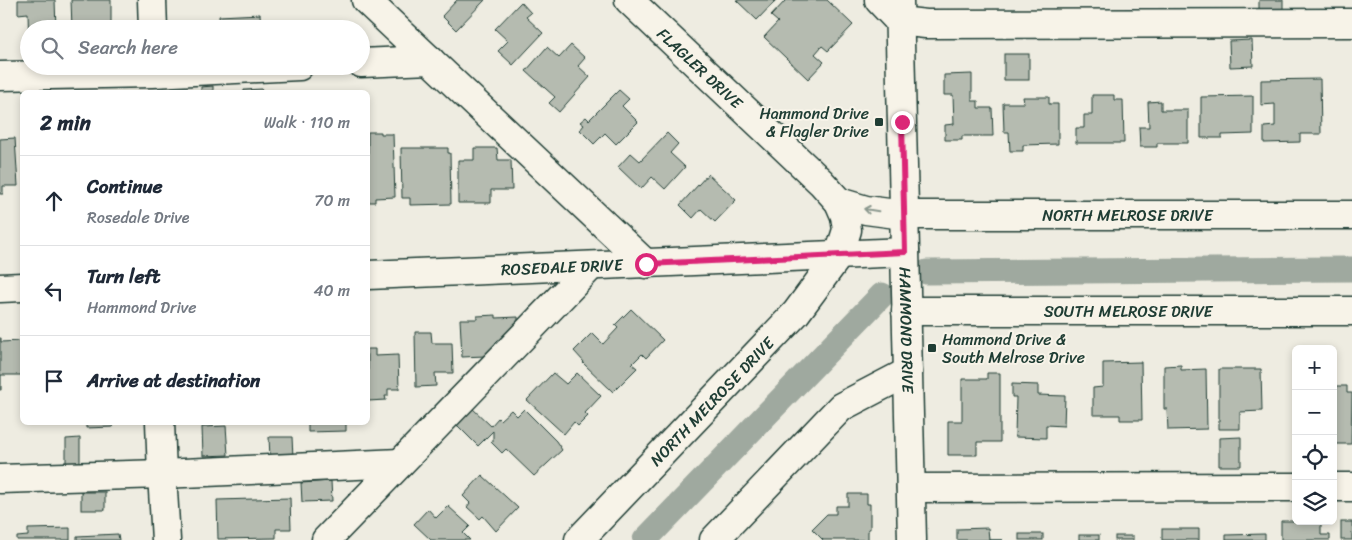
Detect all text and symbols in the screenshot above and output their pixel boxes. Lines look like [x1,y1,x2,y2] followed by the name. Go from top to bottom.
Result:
[20,20,370,75] search box
[650,20,750,117] street label: FLAGLER DRIVE
[78,31,178,64] text: Search here
[38,34,66,62] icon: search
[759,99,869,146] place label: Hammond Drive & Flagler Drive
[40,104,91,142] text: 2 min
[264,108,350,137] text: Walk · 110 m
[891,111,914,134] route end
[873,116,885,128] marker: Hammond Drive & Flagler Drive
[87,170,163,203] text: Continue
[314,186,350,215] text: 70 m
[40,187,68,215] icon: ahead
[1042,201,1214,230] street label: NORTH MELROSE DRIVE
[87,203,190,232] text: Rosedale Drive
[864,205,880,215] one-way arrow
[500,250,625,284] street label: ROSEDALE DRIVE
[635,253,658,276] route start
[87,260,160,293] text: Turn left
[890,266,922,395] street label: HAMMOND DRIVE
[313,276,350,305] text: 40 m
[40,277,68,305] icon: left
[87,293,197,322] text: Hammond Drive
[1044,297,1213,326] street label: SOUTH MELROSE DRIVE
[942,325,1085,372] place label: Hammond Drive & South Melrose Drive
[643,329,782,473] street label: NORTH MELROSE DRIVE
[926,342,938,354] marker: Hammond Drive & South Melrose Drive
[1292,345,1337,525] map controls
[1292,345,1337,390] button: +
[87,364,260,397] text: Arrive at destination
[40,367,68,395] icon: arrive
[1292,390,1337,435] button: −
[1292,435,1337,480] button: locate
[1292,480,1337,525] button: layers

